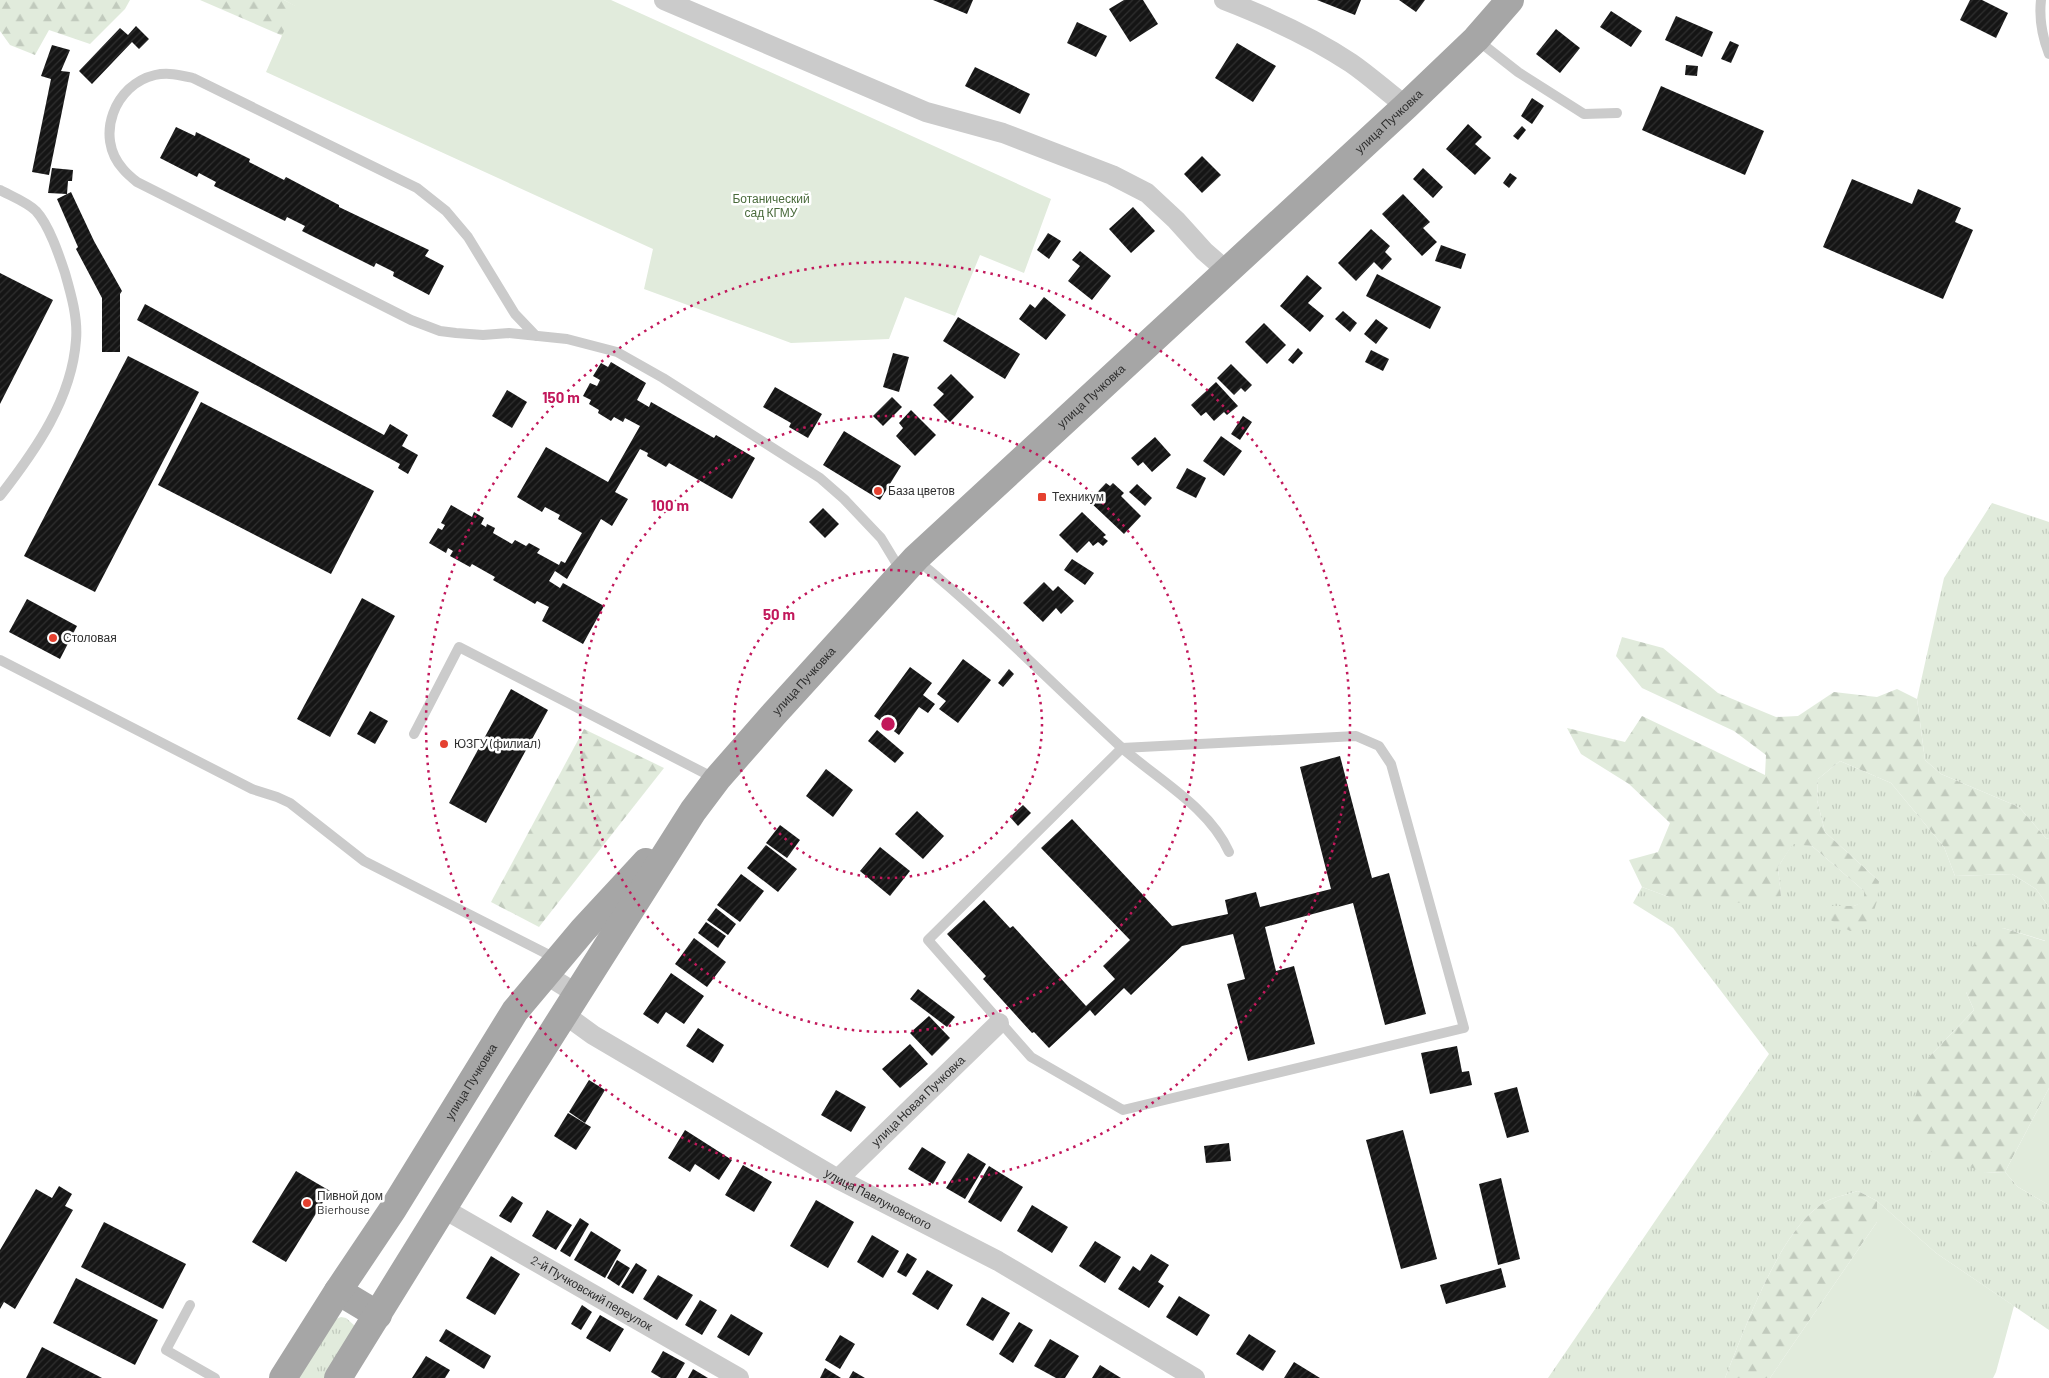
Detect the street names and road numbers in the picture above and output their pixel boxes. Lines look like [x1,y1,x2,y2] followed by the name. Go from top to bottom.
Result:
[1352,86,1425,156] street label: улица Пучковка
[1054,361,1128,431] street label: улица Пучковка
[769,643,838,718] street label: улица Пучковка
[442,1040,499,1123] street label: улица Пучковка
[868,1052,967,1149] street label: улица Новая Пучковка
[822,1165,935,1232] street label: улица Павлуновского
[529,1252,656,1333] street label: 2-й Пучковский переулок

